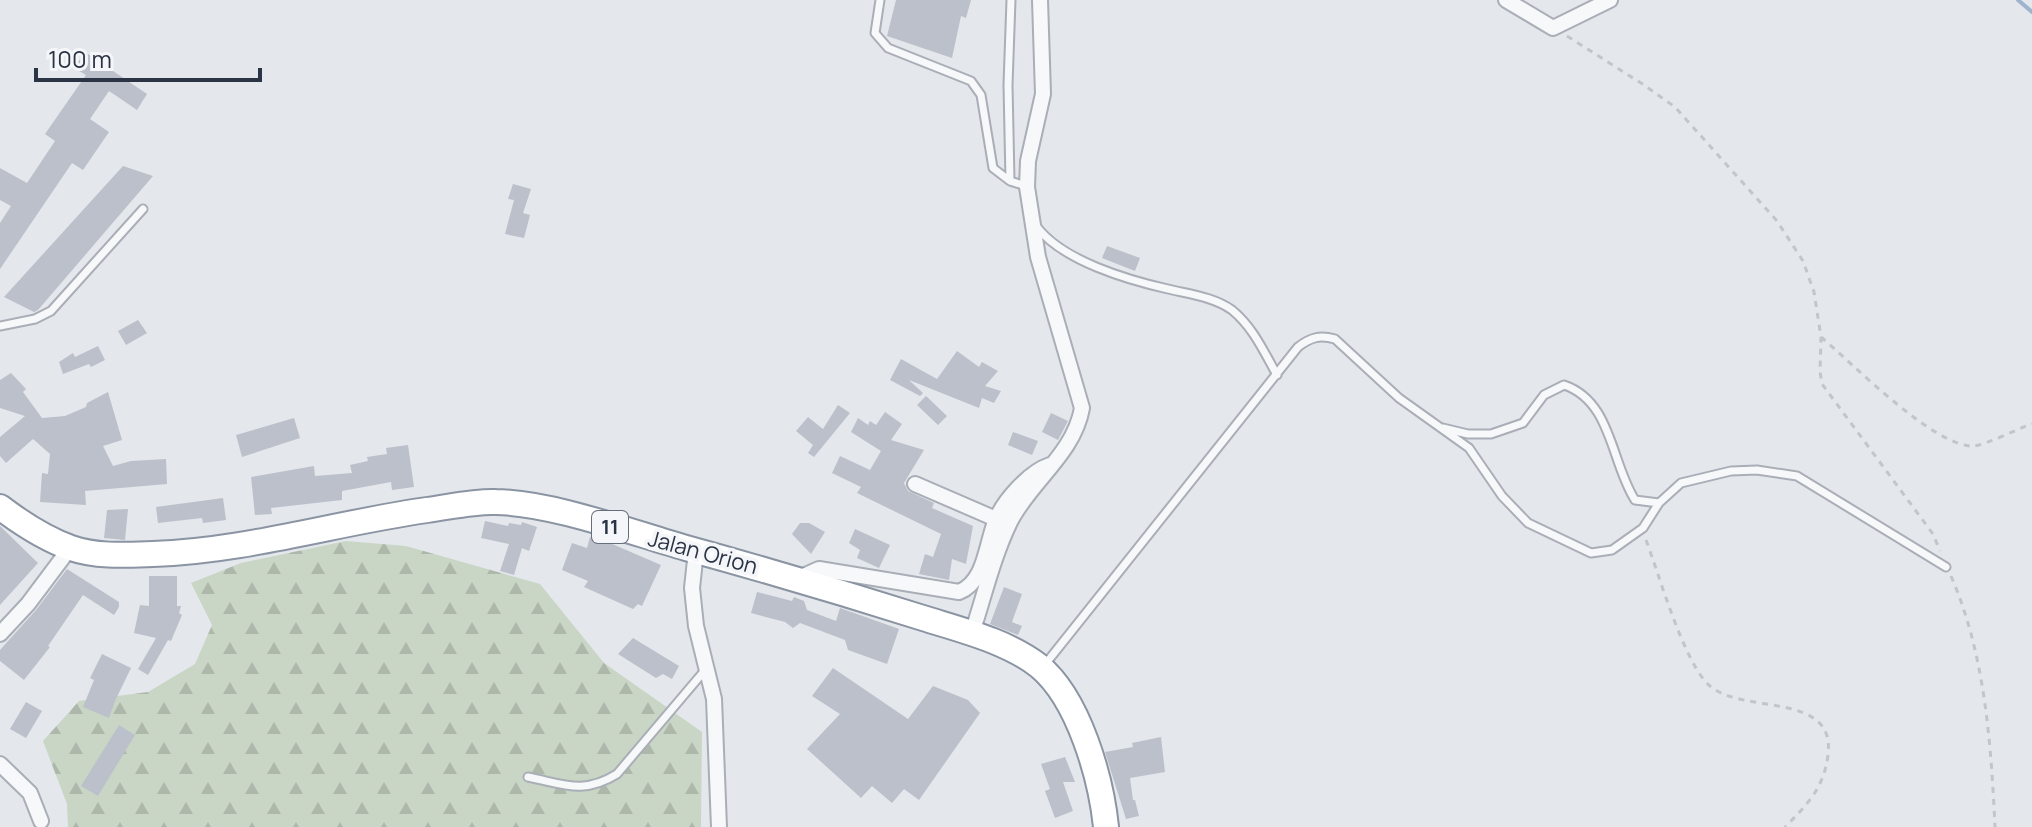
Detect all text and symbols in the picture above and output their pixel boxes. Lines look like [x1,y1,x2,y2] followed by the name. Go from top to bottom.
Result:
[36,32,260,82] scale bar
[48,42,112,75] text: 100 m
[592,511,628,543] road number: 11
[645,523,761,581] street label: Jalan Orion

